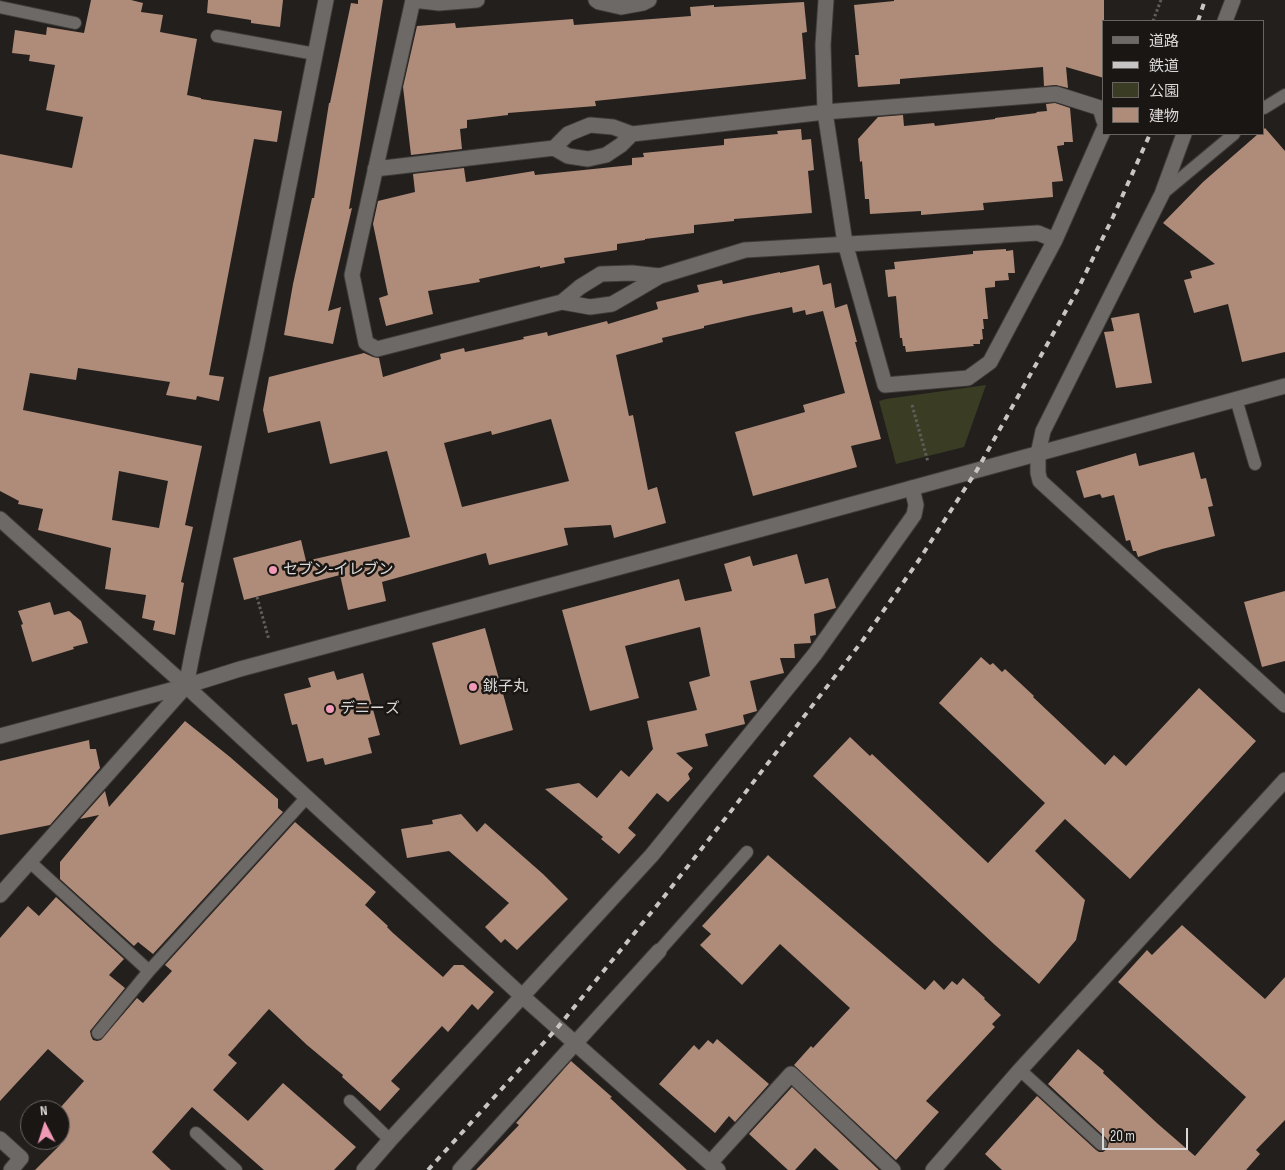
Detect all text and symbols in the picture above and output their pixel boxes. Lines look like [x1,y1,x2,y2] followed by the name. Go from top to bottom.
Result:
[1102,20,1265,135] legend
[1149,32,1179,51] text: 道路
[1149,57,1179,76] text: 鉄道
[1149,82,1179,101] text: 公園
[1149,107,1179,126] text: 建物
[283,561,394,579] place label: セブン-イレブン
[267,564,279,576] marker: セブン-イレブン
[483,678,528,696] place label: 銚子丸
[467,681,479,693] marker: 銚子丸
[340,700,400,718] place label: デニーズ
[324,703,336,715] marker: デニーズ
[20,1100,70,1150] north arrow
[39,1102,48,1119] text: N
[1105,1118,1191,1150] scale bar
[1110,1127,1135,1146] text: 20 m

